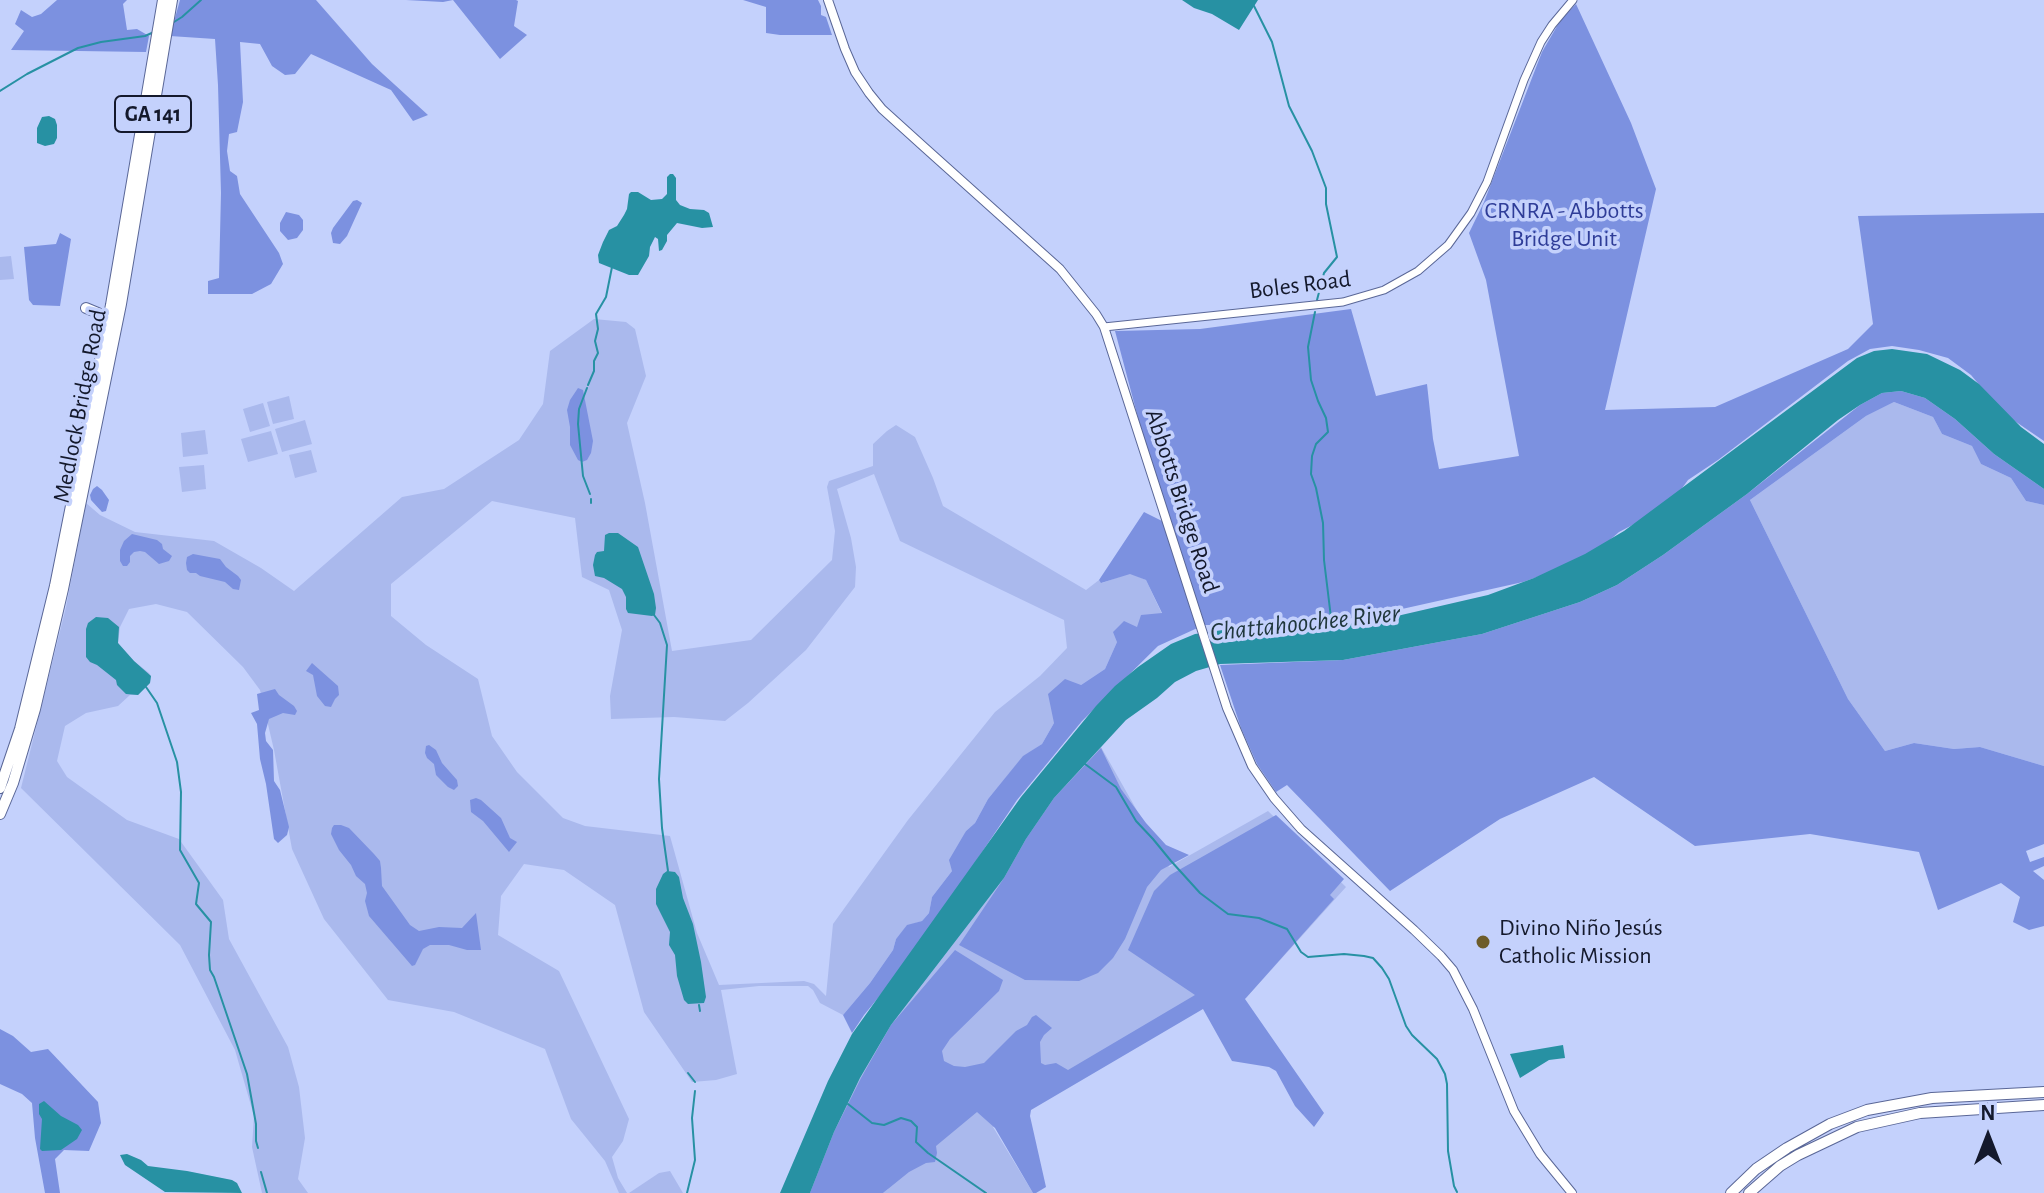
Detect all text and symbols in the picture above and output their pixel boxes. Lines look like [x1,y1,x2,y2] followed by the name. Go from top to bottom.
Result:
[115,96,191,132] road number: GA 141
[1484,197,1644,253] park label: CRNRA - Abbotts Bridge Unit
[1248,264,1352,306] street label: Boles Road
[47,307,113,505] street label: Medlock Bridge Road
[1139,405,1225,597] street label: Abbotts Bridge Road
[1209,598,1401,648] water label: Chattahoochee River
[1499,914,1663,970] place label: Divino Niño Jesús Catholic Mission
[1474,933,1492,951] marker: Divino Niño Jesús Catholic Mission
[1948,1097,2028,1177] north arrow
[1980,1102,1996,1124] text: N

